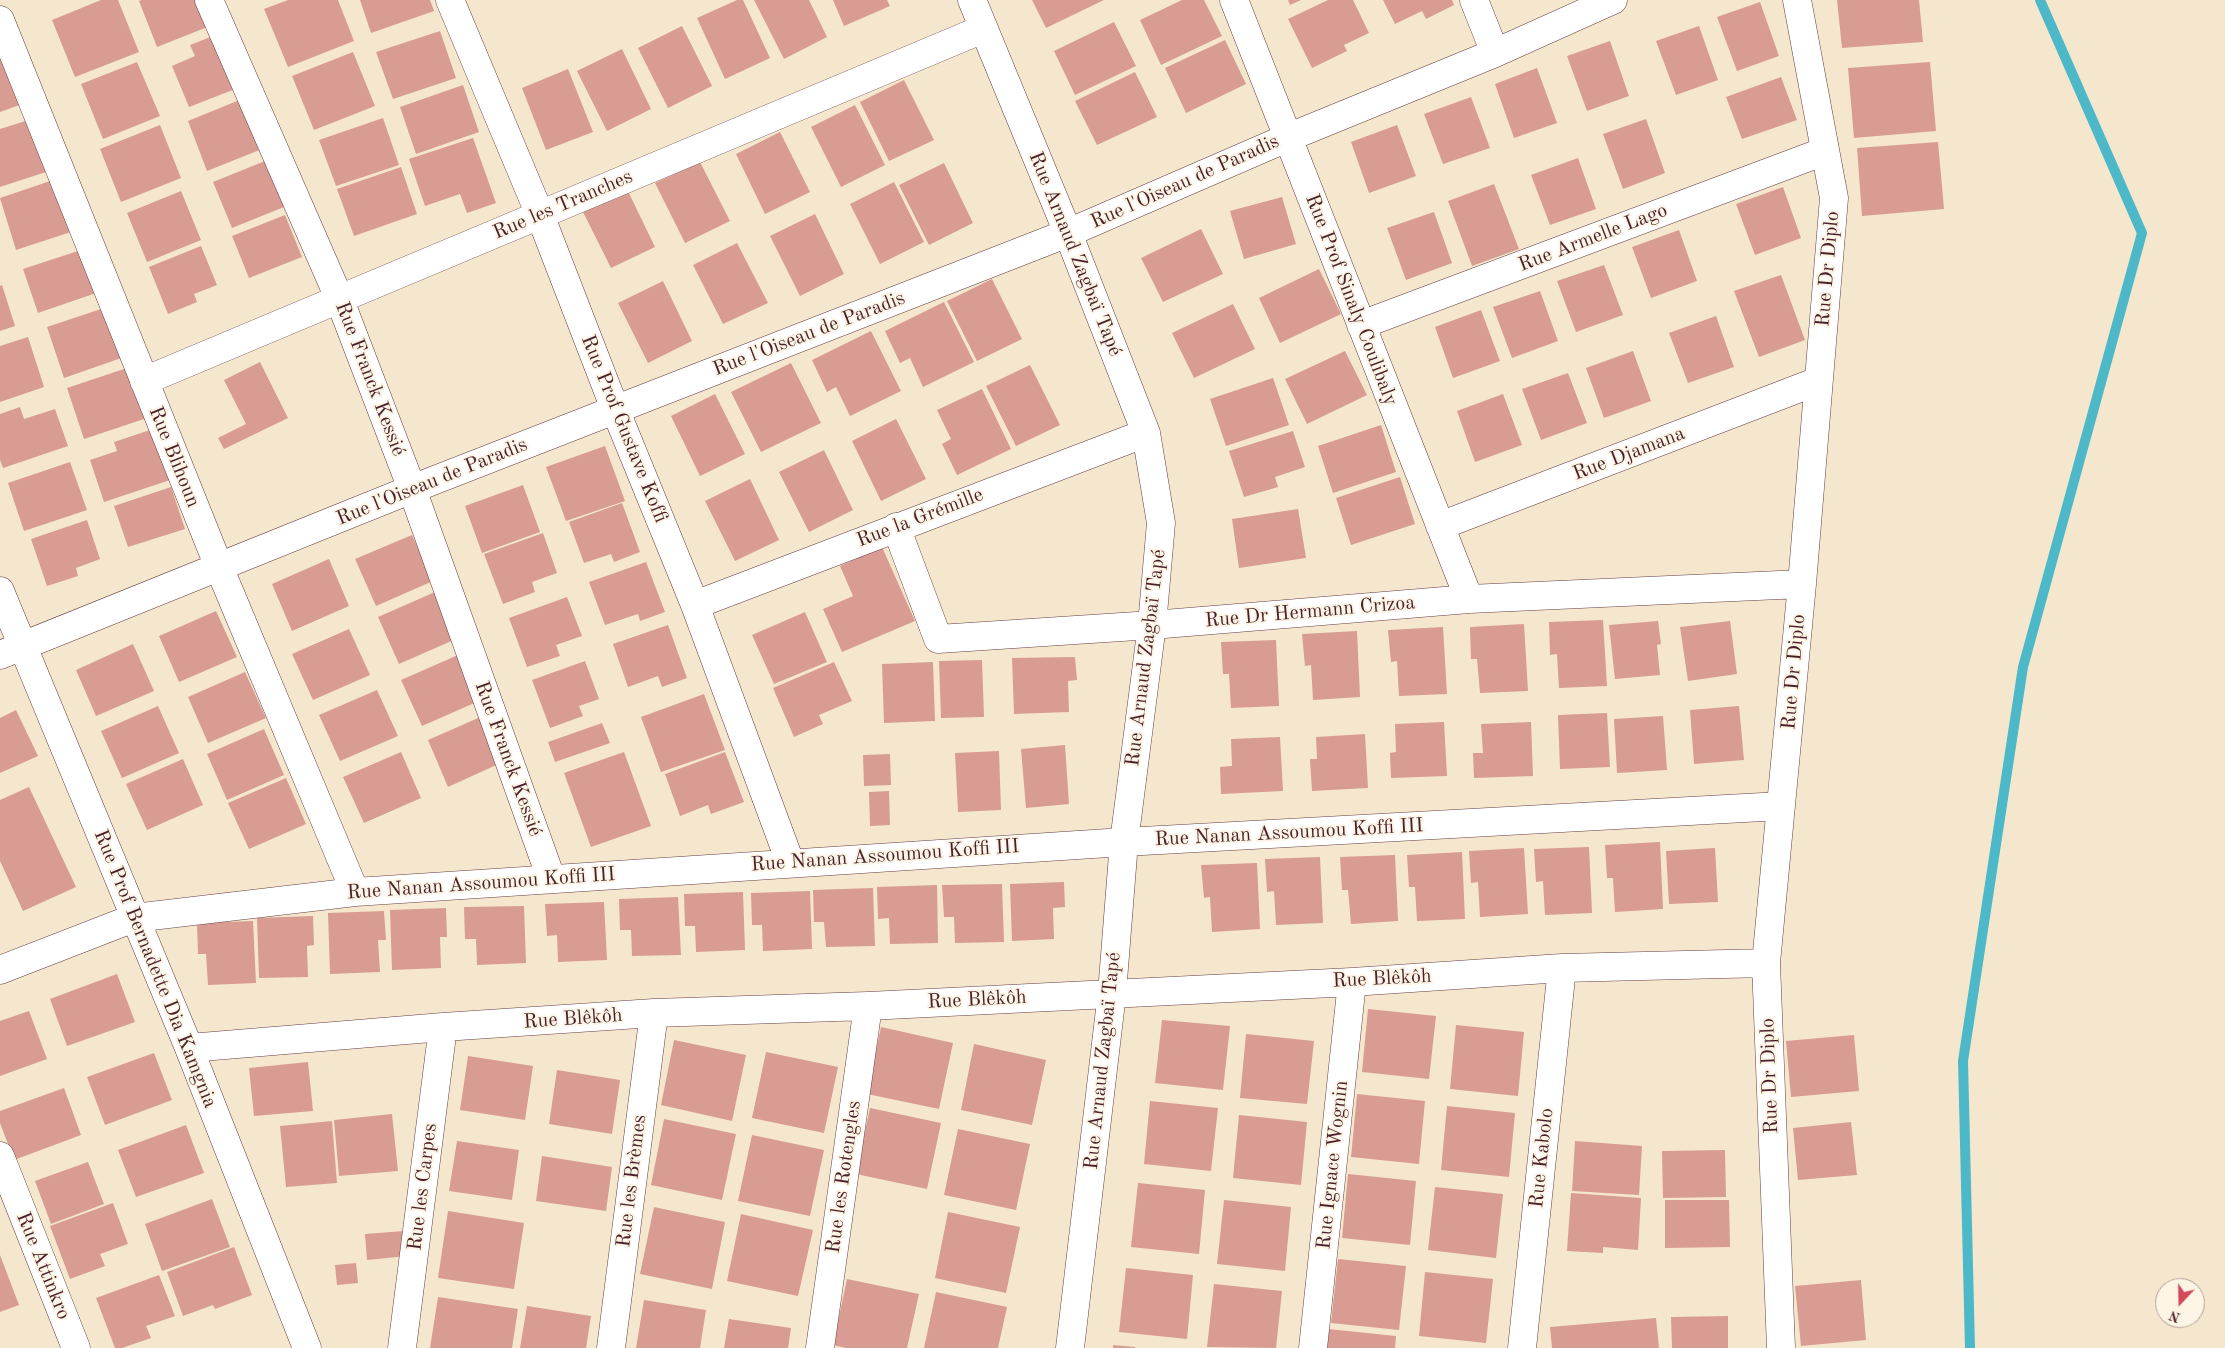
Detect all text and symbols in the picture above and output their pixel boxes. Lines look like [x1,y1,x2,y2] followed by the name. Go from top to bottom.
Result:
[1087,130,1283,234] street label: Rue l'Oiseau de Paradis
[1023,148,1127,360] street label: Rue Arnaud Zagbaï Tapé
[490,165,636,245] street label: Rue les Tranches
[1300,191,1402,409] street label: Rue Prof Sinaly Coulibaly
[1515,198,1671,278] street label: Rue Armelle Lago
[1811,210,1845,328] street label: Rue Dr Diplo
[710,286,908,382] street label: Rue l'Oiseau de Paradis
[330,299,410,459] street label: Rue Franck Kessié
[575,332,673,526] street label: Rue Prof Gustave Koffi
[143,403,205,511] street label: Rue Blihoun
[1570,422,1688,486] street label: Rue Djamana
[333,433,531,531] street label: Rue l'Oiseau de Paradis
[853,483,987,553] street label: Rue la Grémille
[1121,548,1171,768] street label: Rue Arnaud Zagbaï Tapé
[1204,591,1416,633] street label: Rue Dr Hermann Crizoa
[1777,613,1811,731] street label: Rue Dr Diplo
[469,678,547,840] street label: Rue Franck Kessié
[1154,814,1424,852] street label: Rue Nanan Assoumou Koffi III
[88,826,222,1112] street label: Rue Prof Bernadette Dia Kamgnia
[750,835,1020,877] street label: Rue Nanan Assoumou Koffi III
[346,863,616,905] street label: Rue Nanan Assoumou Koffi III
[1080,951,1126,1171] street label: Rue Arnaud Zagbaï Tapé
[1332,964,1432,994] street label: Rue Blêkôh
[927,985,1027,1015] street label: Rue Blêkôh
[523,1004,623,1034] street label: Rue Blêkôh
[1756,1018,1784,1134] street label: Rue Dr Diplo
[1312,1079,1354,1251] street label: Rue Ignace Wognin
[821,1099,867,1255] street label: Rue les Rotengles
[1525,1107,1559,1209] street label: Rue Kabolo
[612,1113,652,1249] street label: Rue les Brèmes
[403,1122,443,1252] street label: Rue les Carpes
[11,1209,75,1323] street label: Rue Attinkro
[2155,1278,2205,1328] north arrow
[2167,1308,2182,1325] text: N

